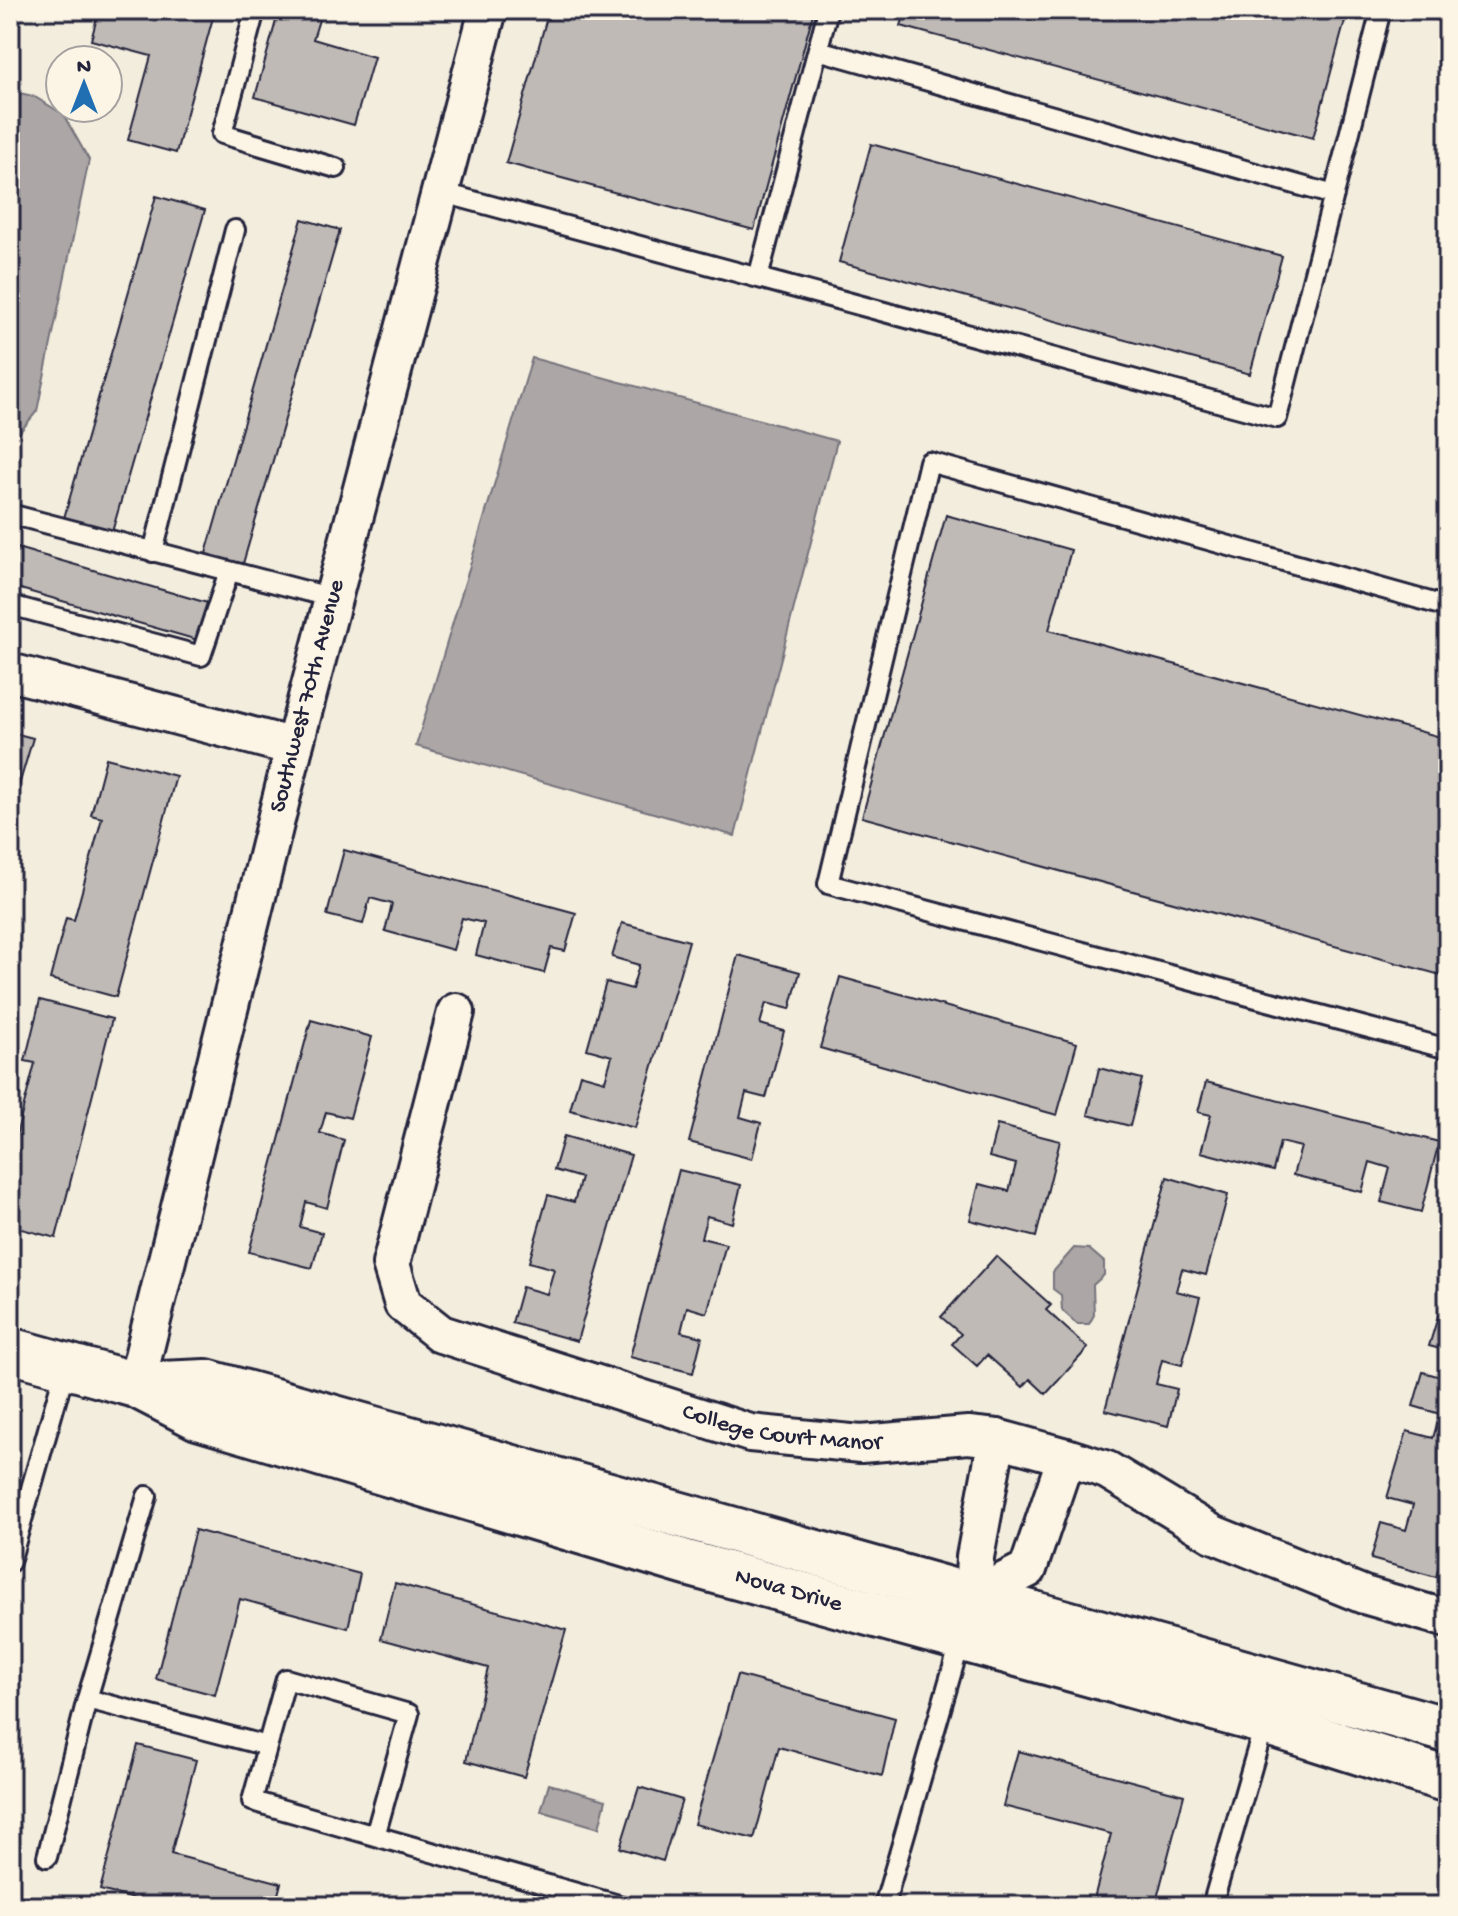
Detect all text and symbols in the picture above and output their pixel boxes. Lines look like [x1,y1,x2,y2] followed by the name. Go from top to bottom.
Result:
[44,44,124,124] north arrow
[77,55,91,81] text: N
[264,576,352,816] street label: Southwest 70th Avenue
[678,1398,886,1459] street label: College Court Manor
[731,1562,846,1620] street label: Nova Drive

